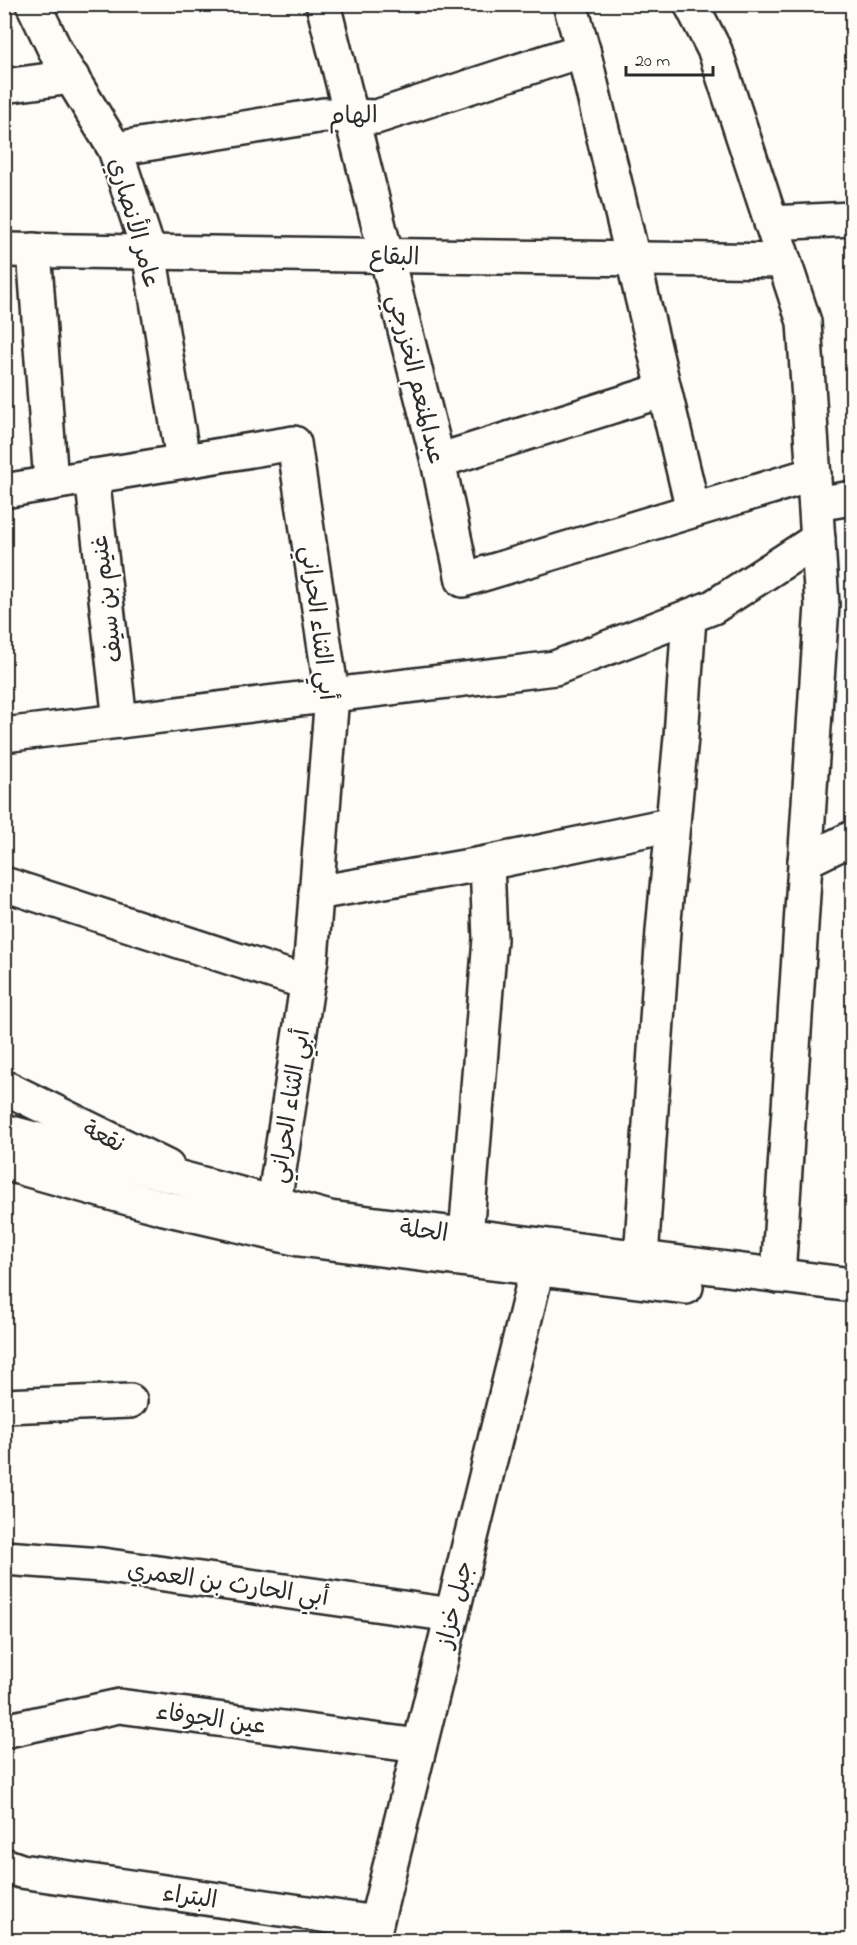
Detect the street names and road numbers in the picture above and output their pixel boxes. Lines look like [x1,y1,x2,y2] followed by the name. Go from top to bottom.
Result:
[328,99,378,136] street label: الهام
[97,154,170,293] street label: عامر الأنصاري
[368,241,420,276] street label: البقاع
[376,291,453,468] street label: عبدالمنعم الخزرجي
[83,533,134,665] street label: غنيم بن سيف
[289,544,343,703] street label: أبي الثناء الحراني
[262,1027,322,1186] street label: أبي الثناء الحراني
[76,1113,130,1163] street label: نقعة
[397,1212,450,1253] street label: الحلة
[125,1554,331,1618] street label: أبي الحارث بن العمري
[428,1557,484,1654] street label: جبل خزاز
[153,1695,268,1746] street label: عين الجوفاء
[160,1877,219,1920] street label: البتراء

